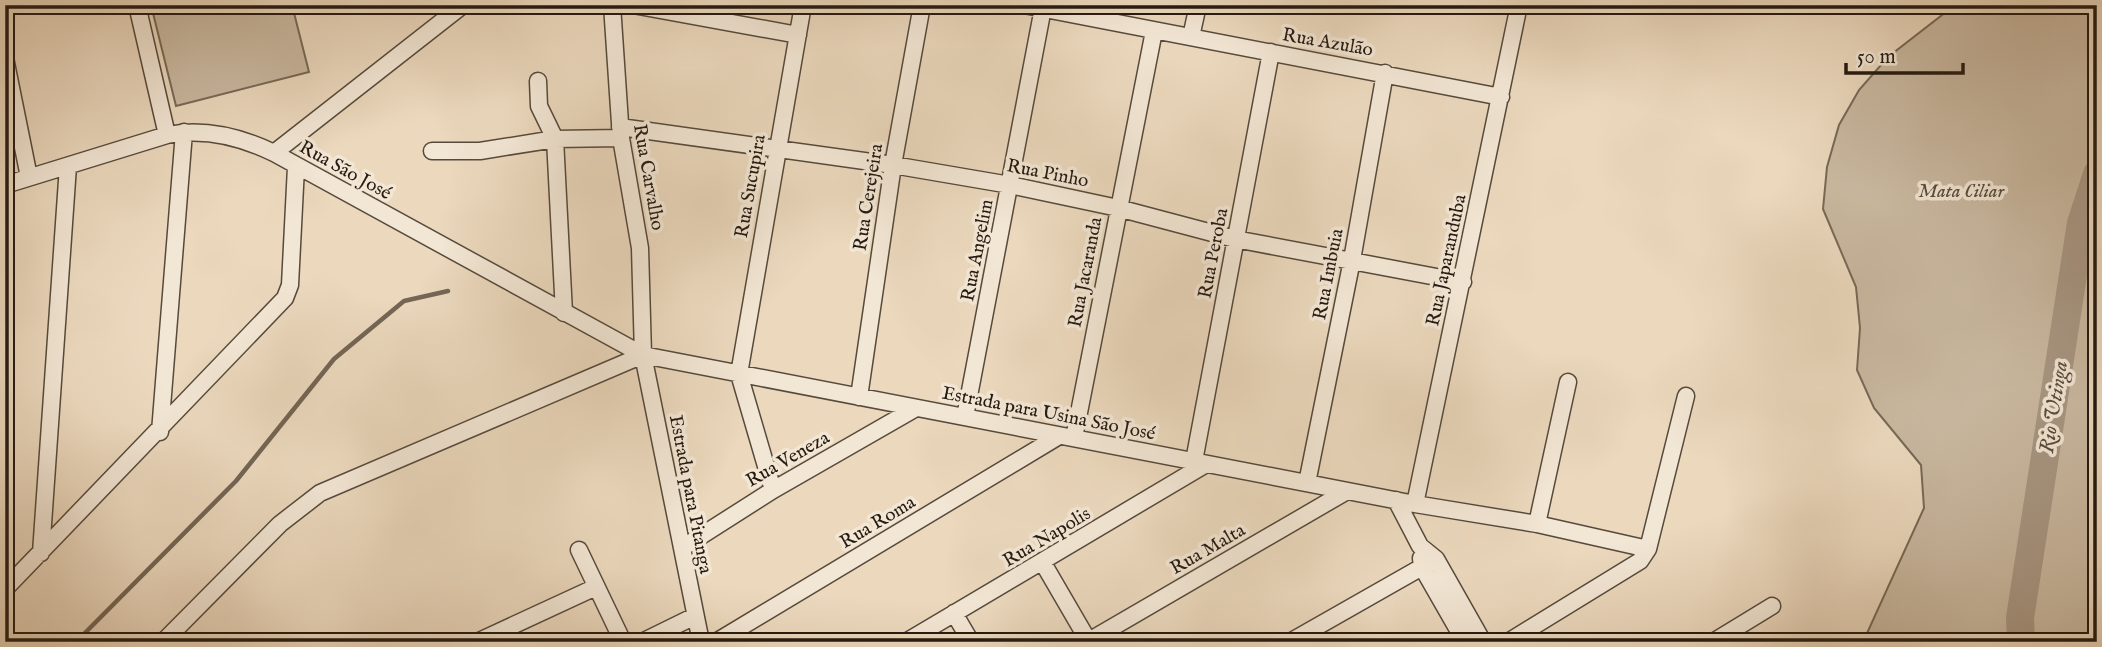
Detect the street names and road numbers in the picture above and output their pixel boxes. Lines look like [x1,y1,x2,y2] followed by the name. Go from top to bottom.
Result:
[1280,23,1375,63] street label: Rua Azulão
[627,122,669,232] street label: Rua Carvalho
[730,132,772,240] street label: Rua Sucupira
[295,136,396,206] street label: Rua São José
[849,141,889,253] street label: Rua Cerejeira
[1005,154,1091,194] street label: Rua Pinho
[1421,192,1473,329] street label: Rua Japaranduba
[956,197,1000,303] street label: Rua Angelim
[1193,205,1235,301] street label: Rua Peroba
[1063,214,1109,330] street label: Rua Jacaranda
[1308,226,1350,322] street label: Rua Imbuia
[940,381,1158,446] street label: Estrada para Usina São José
[663,413,717,577] street label: Estrada para Pitanga
[742,426,835,493] street label: Rua Veneza
[836,490,921,555] street label: Rua Roma
[999,502,1095,573] street label: Rua Napolis
[1166,518,1250,581] street label: Rua Malta

